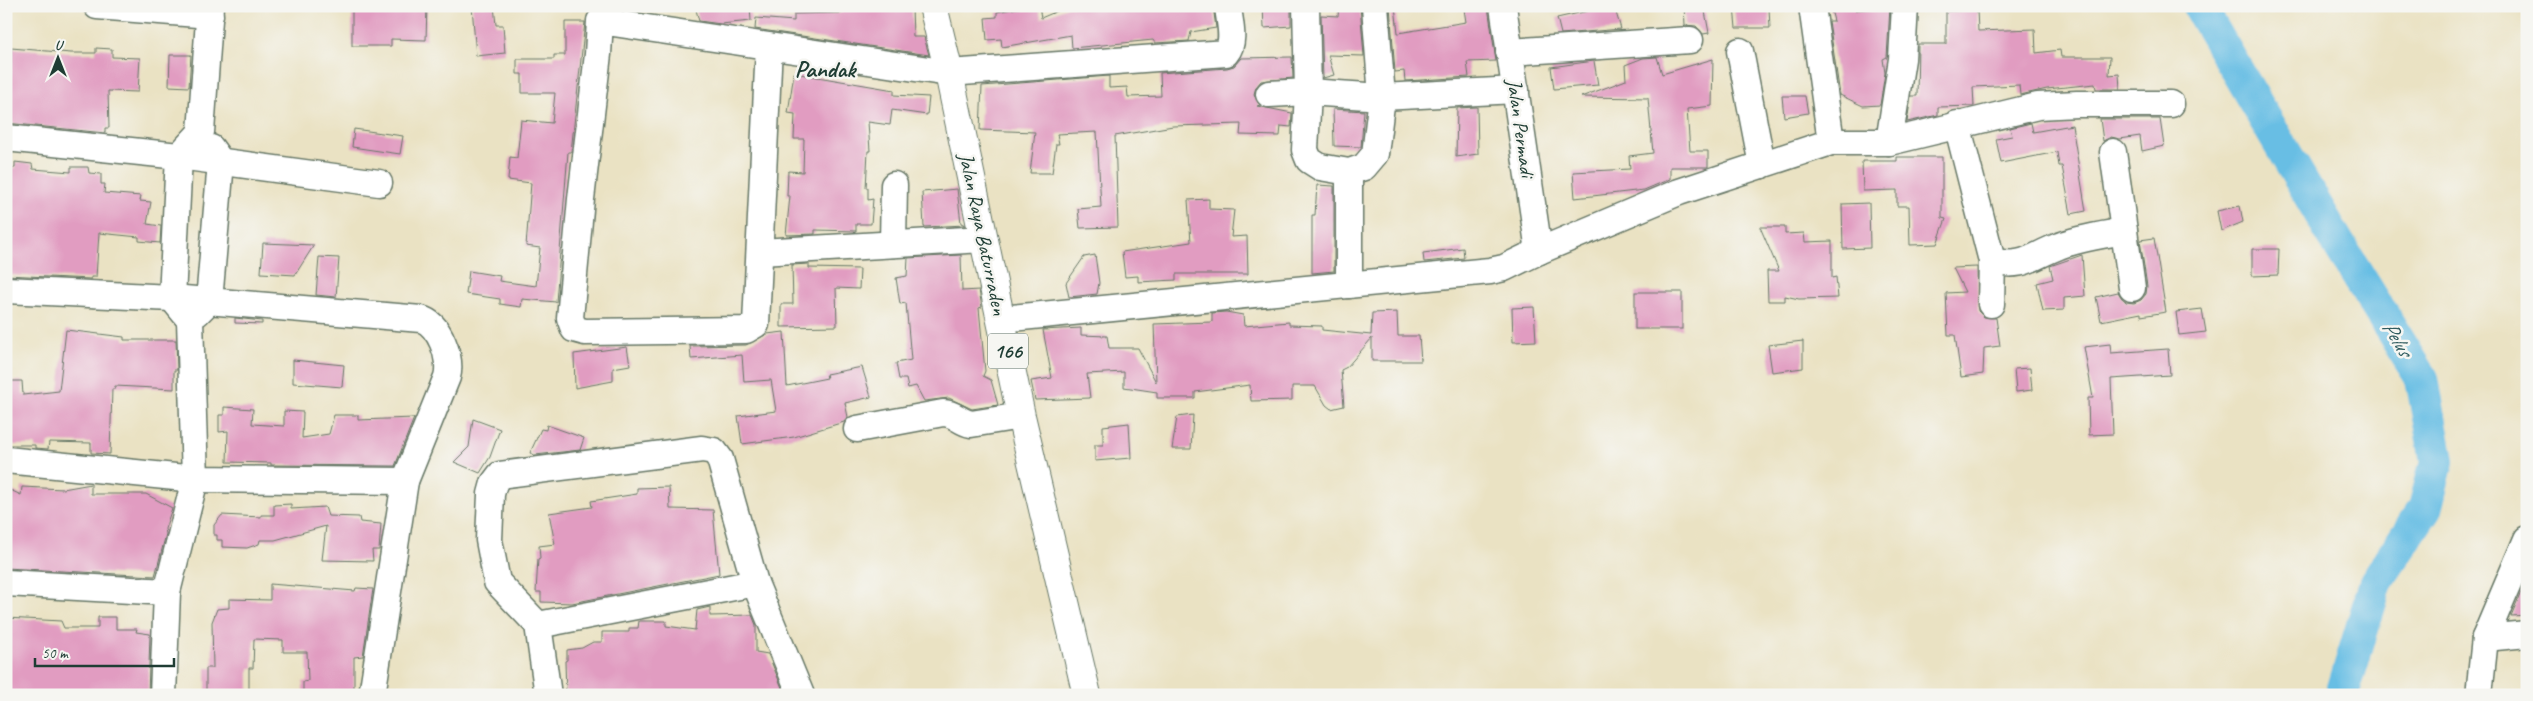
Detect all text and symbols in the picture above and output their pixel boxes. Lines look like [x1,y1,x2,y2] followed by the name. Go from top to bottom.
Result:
[32,32,82,82] north arrow
[55,37,65,54] text: U
[795,54,857,84] district label: Pandak
[1501,76,1541,182] street label: Jalan Permadi
[953,150,1013,318] street label: Jalan Raya Baturraden
[2376,316,2420,364] water label: Pelus
[988,334,1028,368] road number: 166
[35,636,174,668] scale bar
[42,644,69,663] text: 50 m

